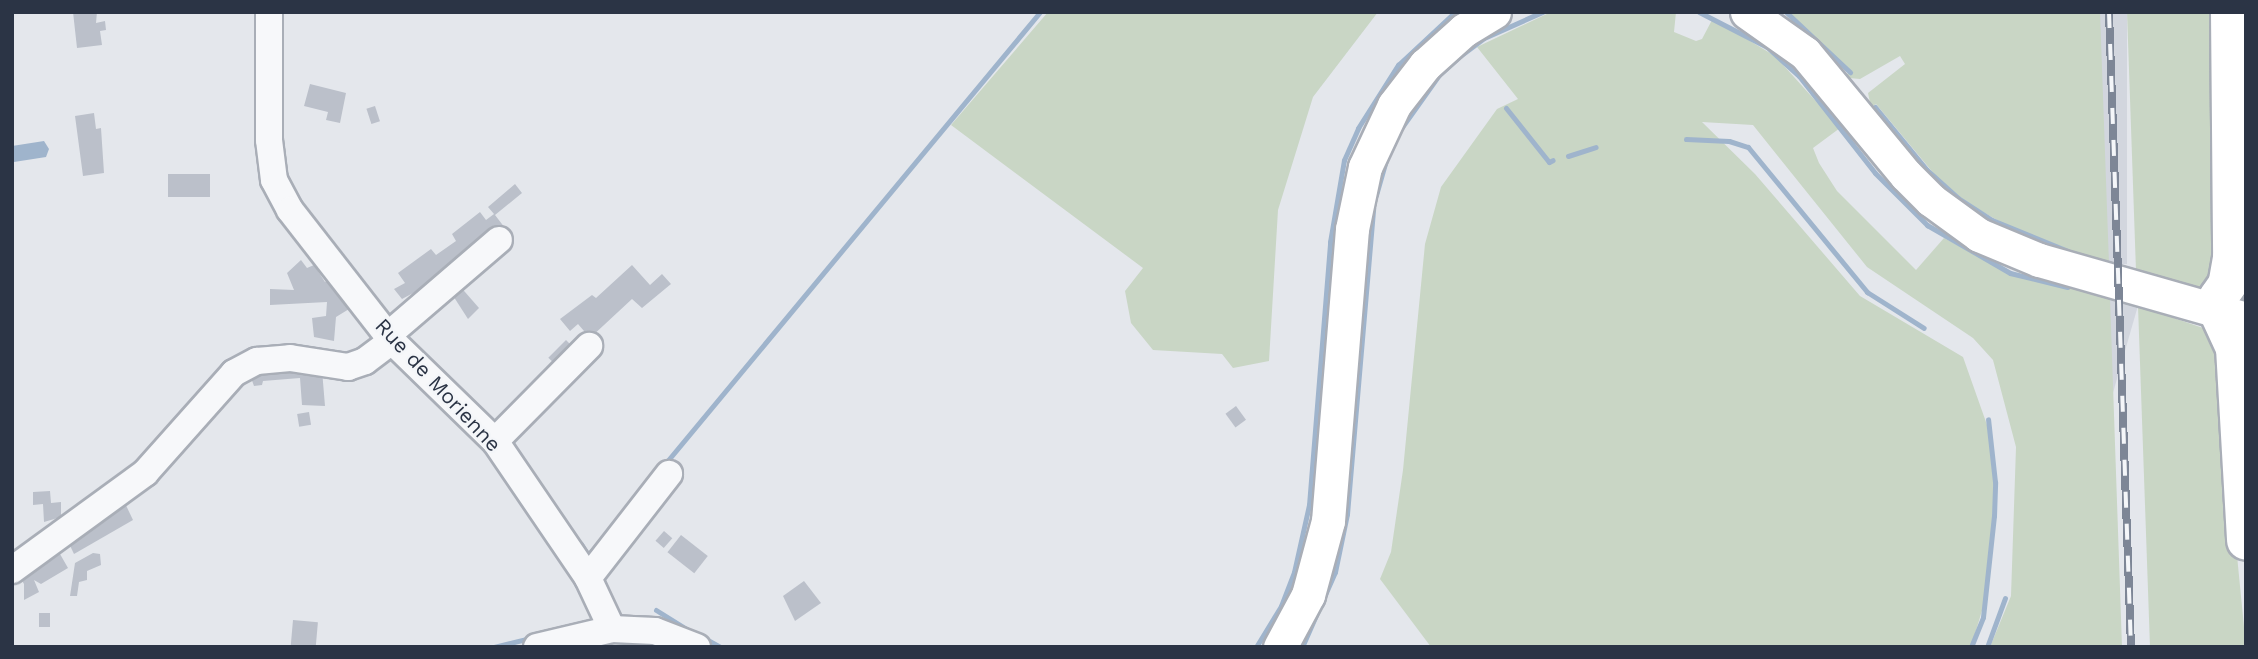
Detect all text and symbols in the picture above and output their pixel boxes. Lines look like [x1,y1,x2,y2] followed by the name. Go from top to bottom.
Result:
[370,313,506,457] street label: Rue de Morienne

